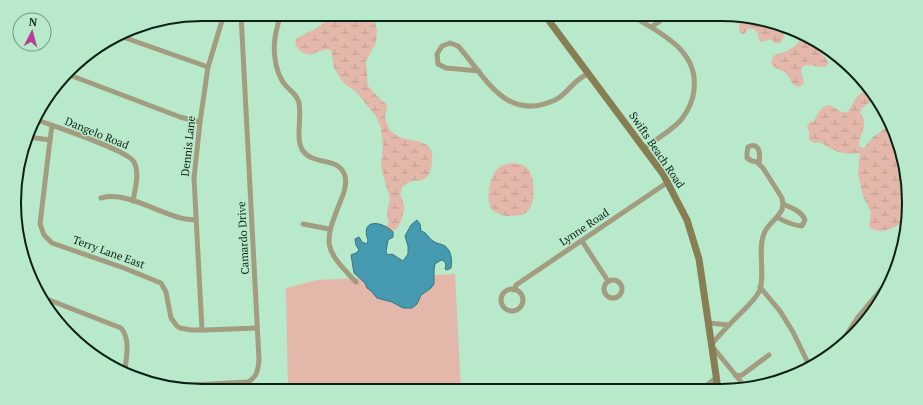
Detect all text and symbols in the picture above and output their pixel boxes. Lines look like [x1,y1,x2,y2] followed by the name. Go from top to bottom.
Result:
[12,12,52,52] north arrow
[28,15,39,30] text: N
[626,109,688,191] street label: Swifts Beach Road
[63,114,131,152] street label: Dangelo Road
[178,115,198,177] street label: Dennis Lane
[234,201,252,275] street label: Camardo Drive
[557,205,611,249] street label: Lynne Road
[71,232,147,272] street label: Terry Lane East

